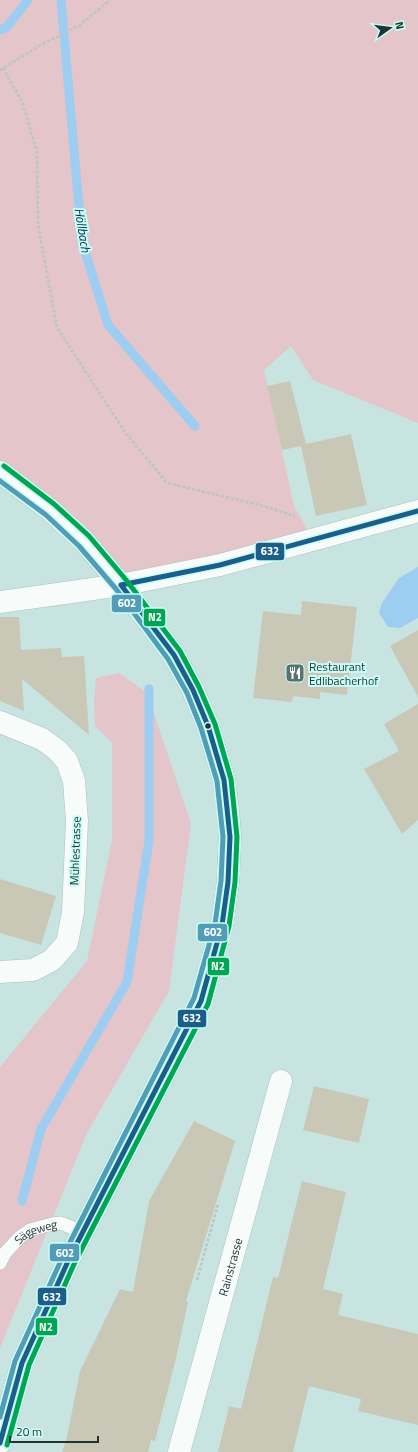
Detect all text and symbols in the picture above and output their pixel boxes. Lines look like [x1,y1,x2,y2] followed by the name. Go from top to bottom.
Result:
[370,8,410,48] north arrow
[391,20,408,31] text: N
[70,206,96,254] water label: Höllbach
[255,542,285,561] line badge: 632
[261,543,279,559] text: 632
[111,594,142,613] line badge: 602
[118,595,136,611] text: 602
[143,608,166,627] line badge: N2
[148,609,162,625] text: N2
[309,657,378,690] place label: Restaurant Edlibacherhof
[284,662,306,684] restaurant icon: Restaurant Edlibacherhof
[203,721,213,731] unlabelled marker
[64,816,86,886] street label: Mühlestrasse
[197,923,228,942] line badge: 602
[204,924,222,940] text: 602
[207,957,230,976] line badge: N2
[211,958,225,974] text: N2
[177,1009,207,1028] line badge: 632
[183,1010,201,1026] text: 632
[9,1214,58,1248] street label: Sägeweg
[213,1236,247,1298] street label: Rainstrasse
[49,1243,80,1262] line badge: 602
[56,1245,74,1261] text: 602
[37,1287,67,1306] line badge: 632
[43,1289,61,1305] text: 632
[35,1317,58,1336] line badge: N2
[39,1319,53,1335] text: N2
[10,1418,98,1444] scale bar
[16,1422,42,1441] text: 20 m

